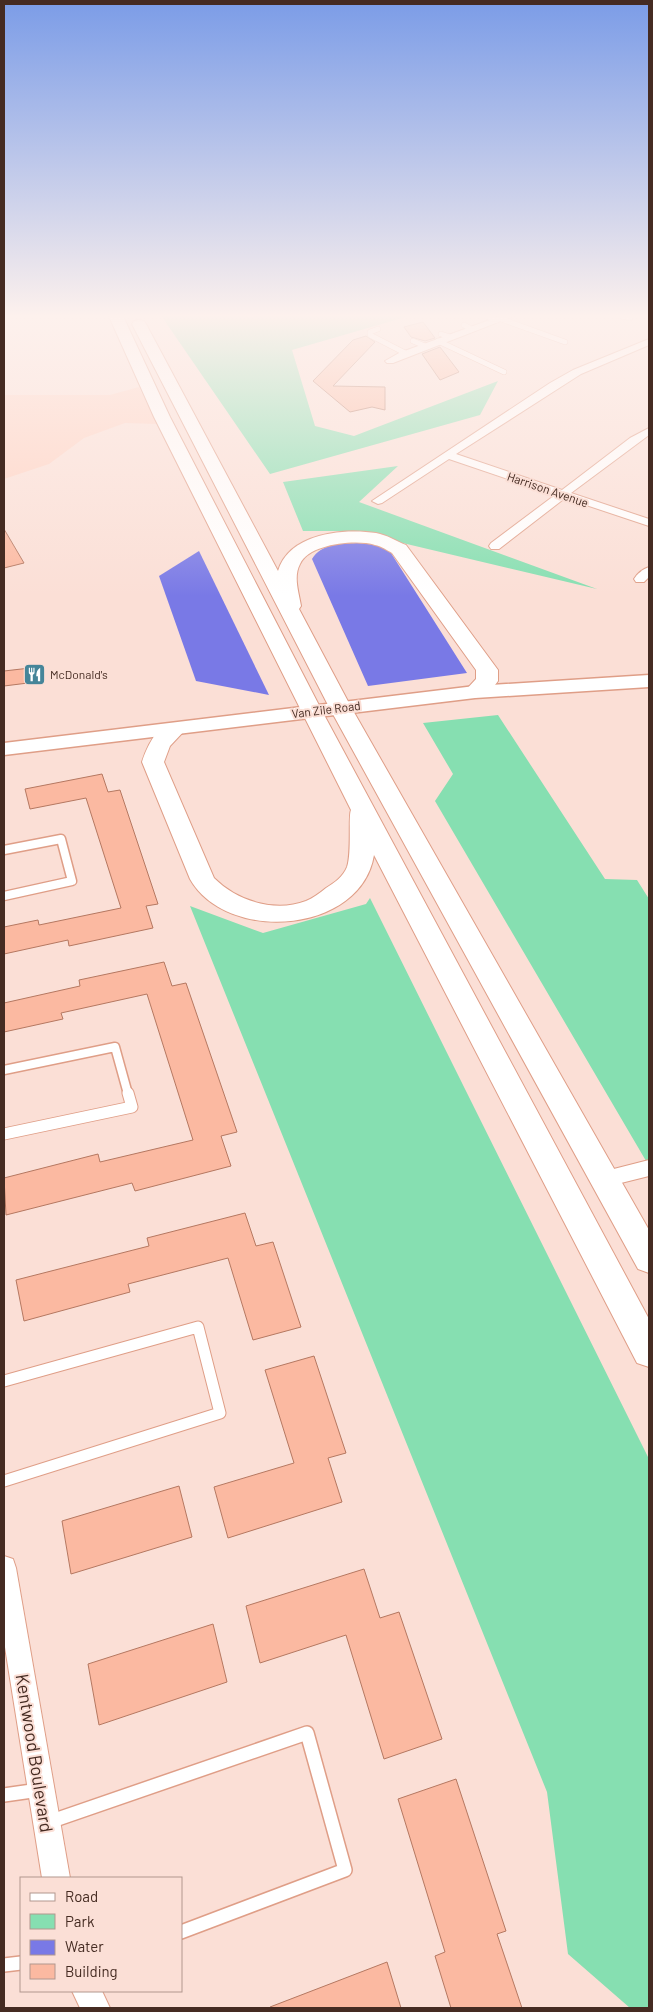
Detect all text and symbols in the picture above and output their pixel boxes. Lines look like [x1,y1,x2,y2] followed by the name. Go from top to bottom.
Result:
[505,469,591,509] street label: Harrison Avenue
[22,662,46,686] restaurant icon: McDonald's
[50,667,108,681] place label: McDonald's
[291,698,361,720] street label: Van Zile Road
[12,1672,58,1834] street label: Kentwood Boulevard
[20,1877,182,1992] legend
[65,1887,98,1905] text: Road
[65,1912,95,1930] text: Park
[65,1937,104,1955] text: Water
[65,1962,118,1980] text: Building

